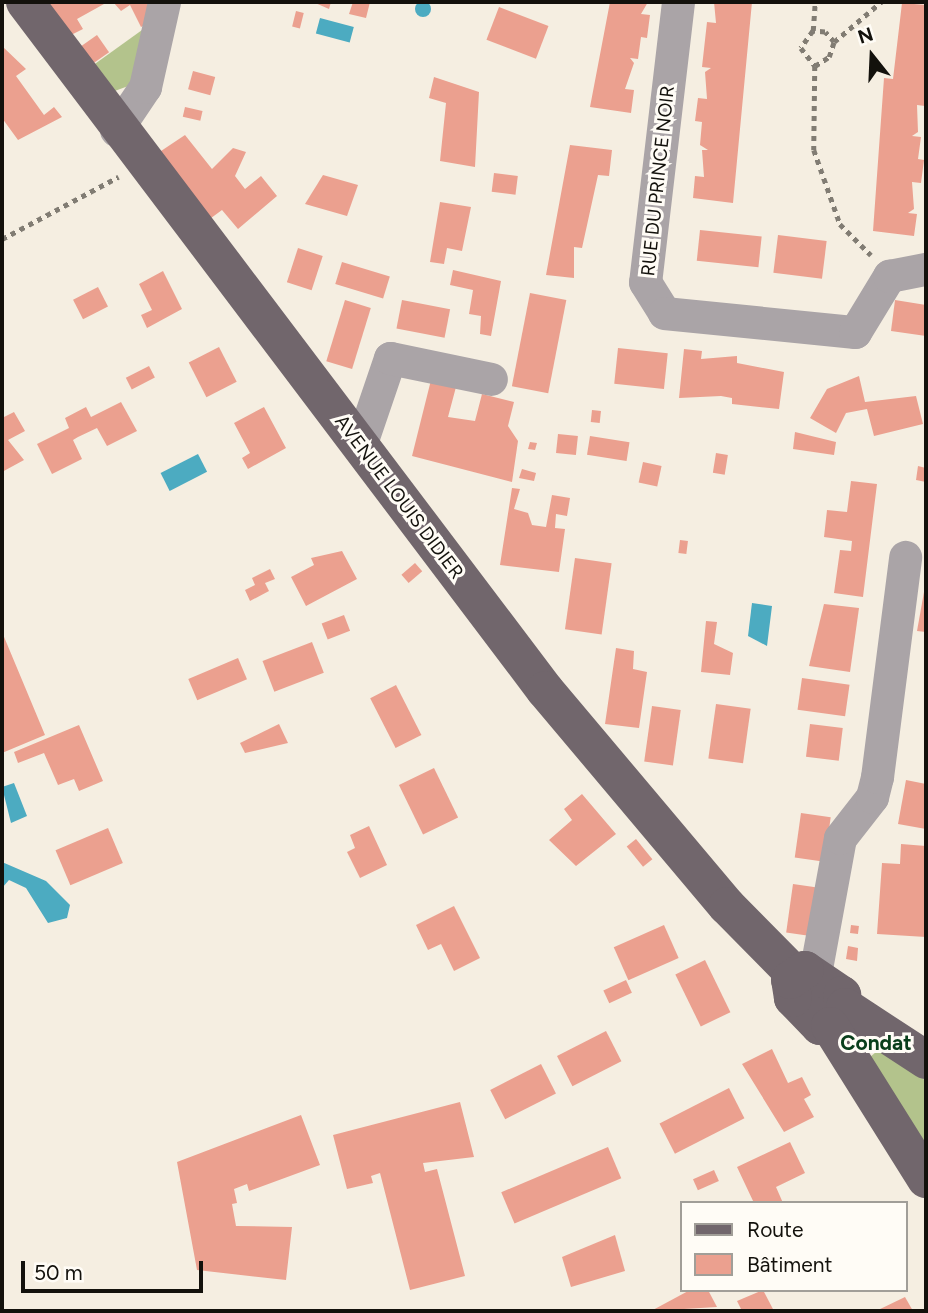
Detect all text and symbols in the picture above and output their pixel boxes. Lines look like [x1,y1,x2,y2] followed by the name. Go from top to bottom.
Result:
[837,21,907,91] north arrow
[855,22,876,49] text: N
[637,85,679,277] street label: RUE DU PRINCE NOIR
[330,411,468,583] street label: AVENUE LOUIS DIDIER
[840,1030,912,1056] district label: Condat
[680,1201,907,1292] legend
[747,1217,803,1242] text: Route
[24,1246,206,1290] scale bar
[747,1252,832,1277] text: Bâtiment
[34,1260,83,1285] text: 50 m

